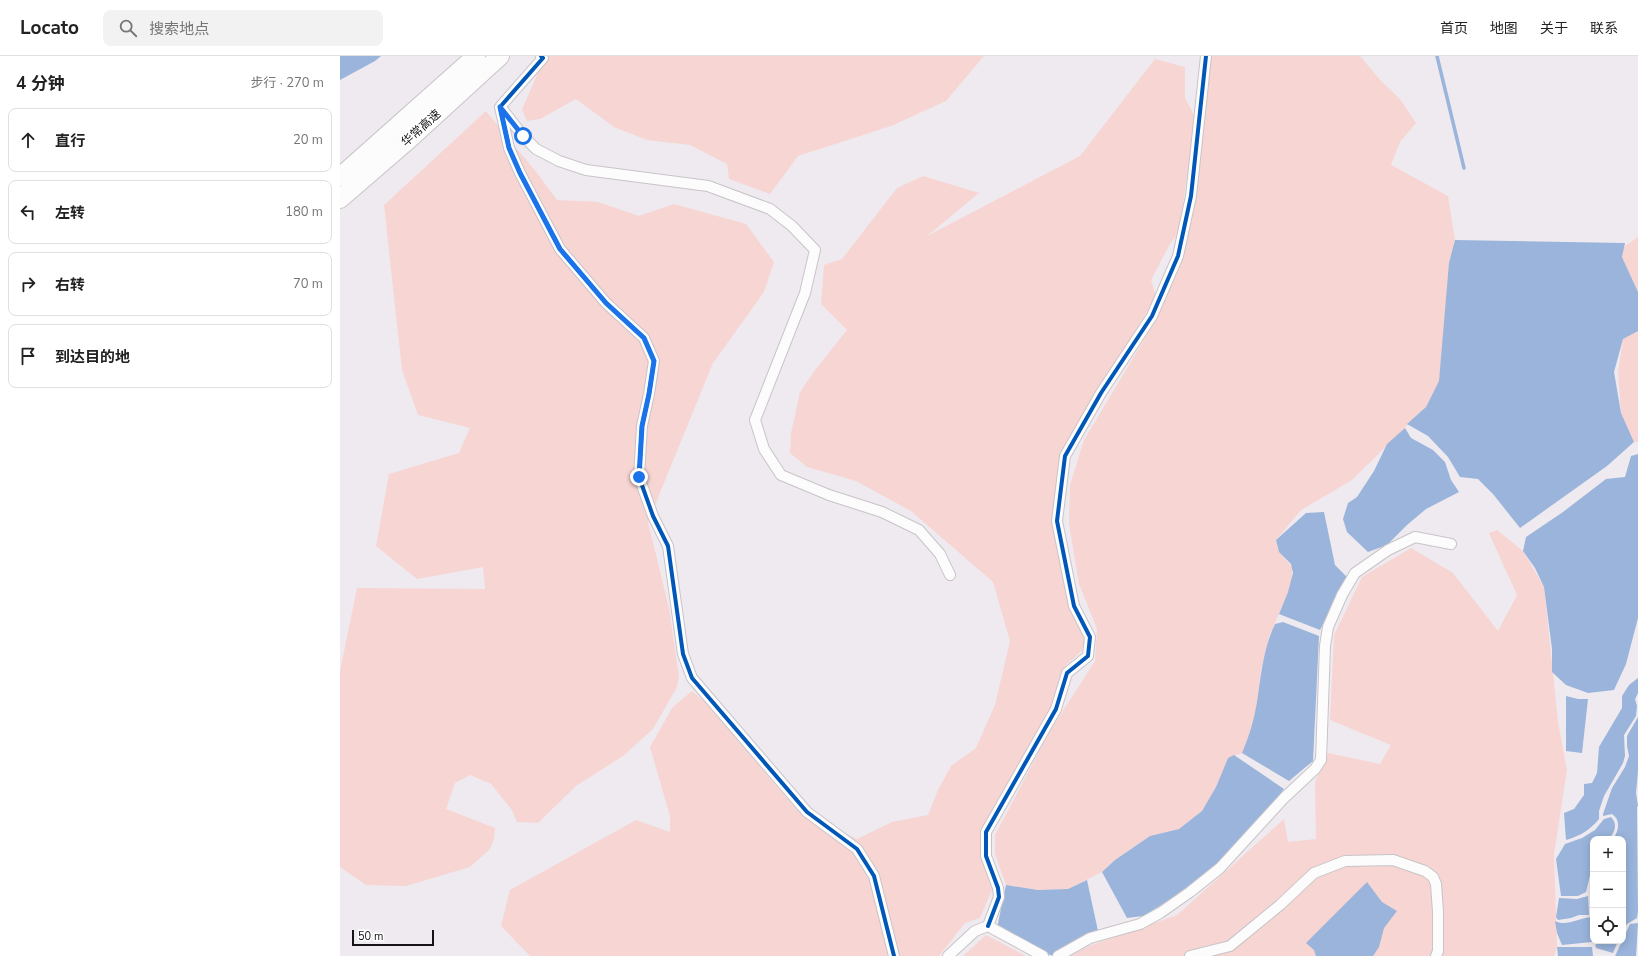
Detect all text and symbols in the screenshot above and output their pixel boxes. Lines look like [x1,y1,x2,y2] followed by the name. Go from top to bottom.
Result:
[103,10,383,46] search box
[20,15,79,41] text: Locato
[117,17,139,39] icon: search
[149,19,209,39] text: 搜索地点
[1440,19,1468,38] text: 首页
[1490,19,1518,38] text: 地图
[1540,19,1568,38] text: 关于
[1590,19,1618,38] text: 联系
[16,72,65,95] text: 4 分钟
[250,74,324,92] text: 步行 · 270 m
[398,106,444,150] street label: 华常高速
[514,127,532,145] route start
[17,129,39,151] icon: ahead
[55,131,85,151] text: 直行
[293,131,323,149] text: 20 m
[17,201,39,223] icon: left
[55,203,85,223] text: 左转
[285,203,323,221] text: 180 m
[17,273,39,295] icon: right
[55,275,85,295] text: 右转
[293,275,323,293] text: 70 m
[17,345,39,367] icon: arrive
[55,347,130,367] text: 到达目的地
[630,468,648,486] route end
[1590,836,1626,944] map controls
[1590,836,1626,872] button: +
[1590,872,1626,908] button: −
[1590,908,1626,944] button: locate
[352,928,434,947] scale bar
[358,929,383,944] text: 50 m

